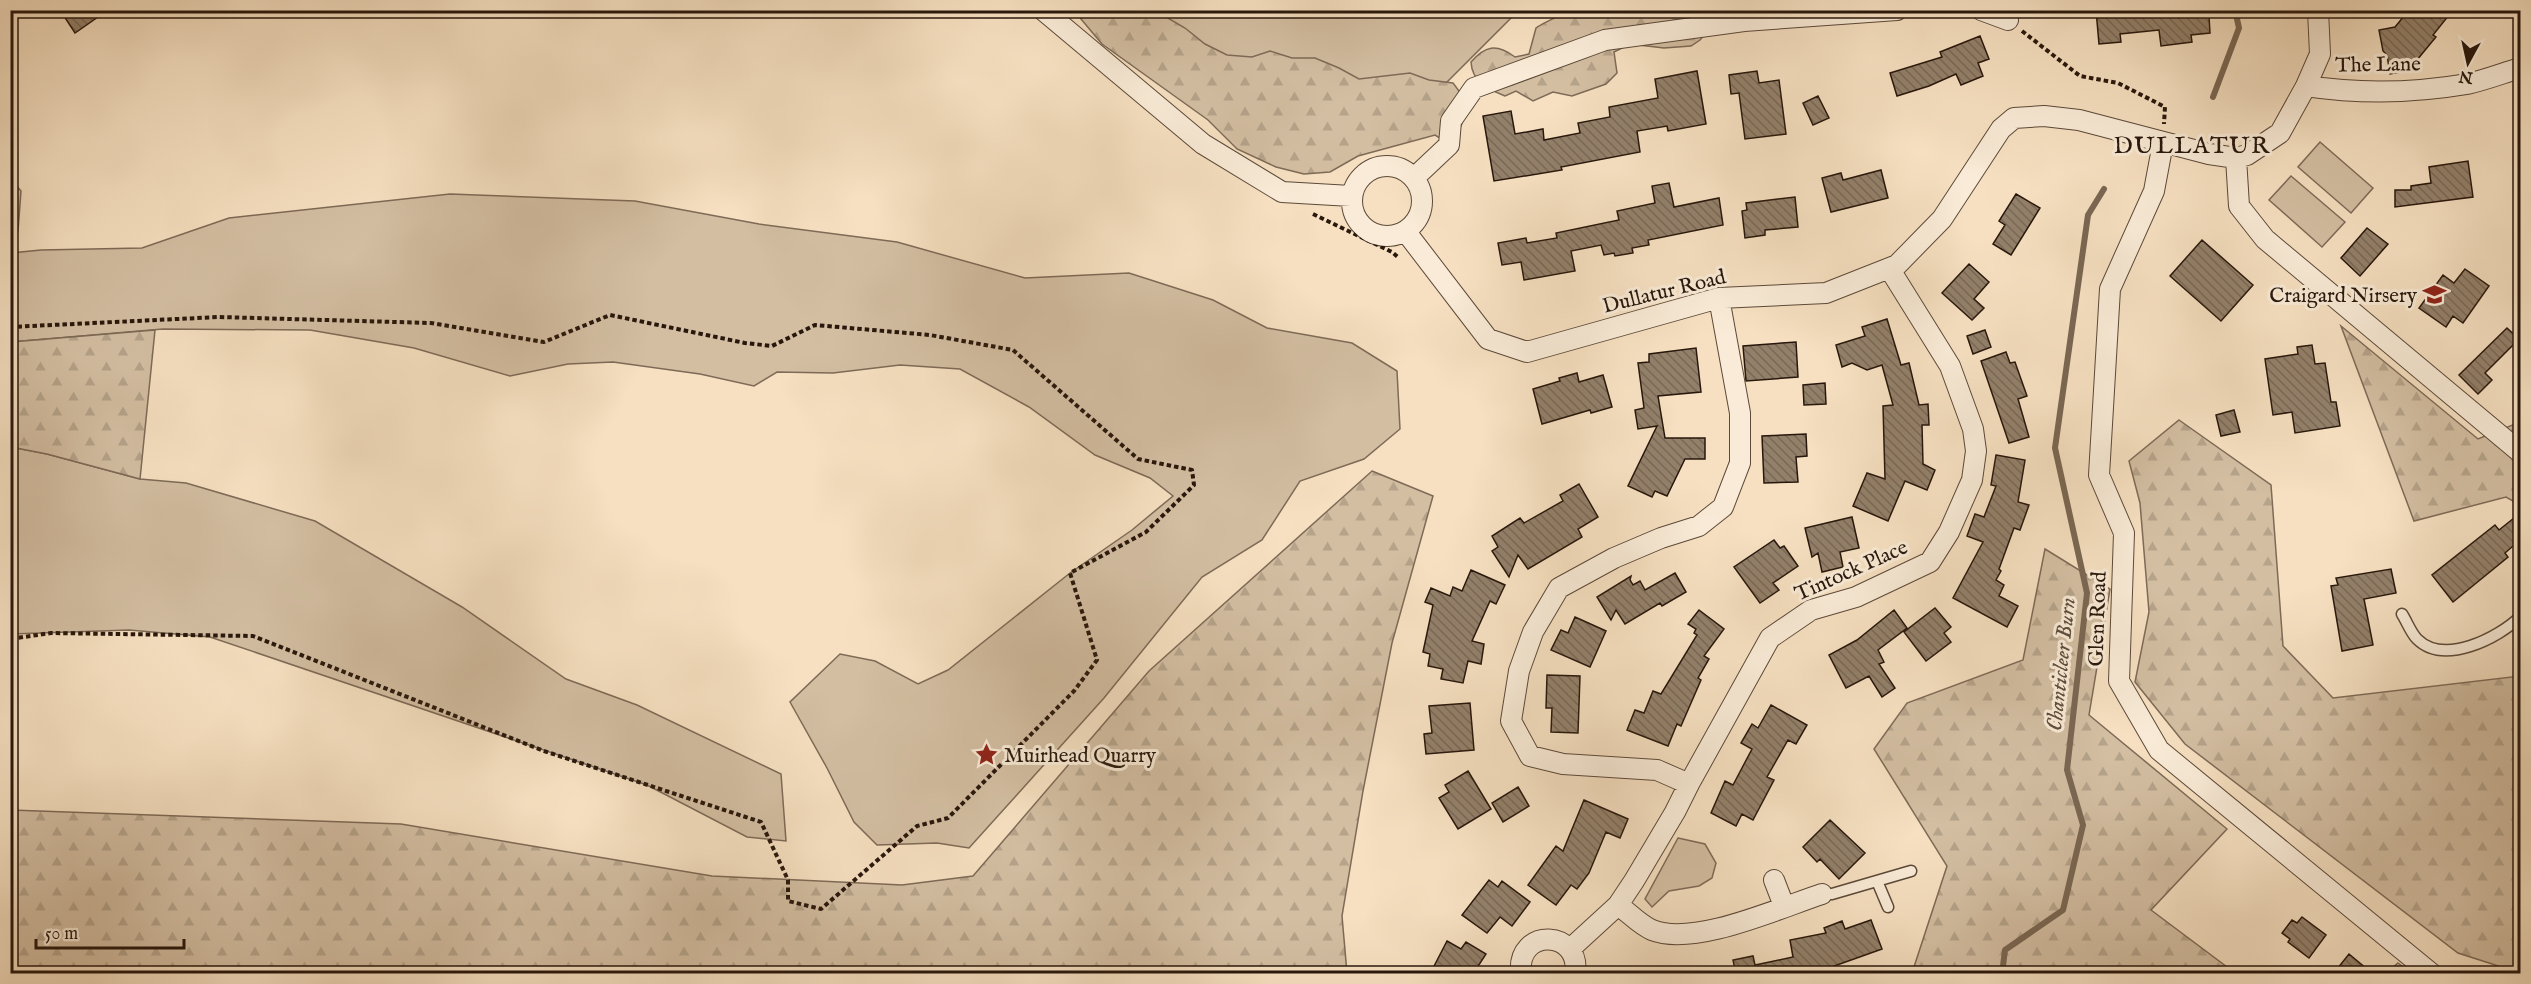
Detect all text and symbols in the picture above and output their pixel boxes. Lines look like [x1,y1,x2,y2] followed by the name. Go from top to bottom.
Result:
[2438,33,2498,93] north arrow
[2335,51,2421,80] street label: The Lane
[2458,65,2475,87] text: N
[2113,131,2271,162] district label: DULLATUR
[1600,264,1730,321] street label: Dullatur Road
[2422,282,2448,308] school or university icon: Craigard Nirsery
[2269,283,2418,310] place label: Craigard Nirsery
[1791,534,1913,608] street label: Tintock Place
[2083,570,2114,667] street label: Glen Road
[2041,596,2083,732] water label: Chanticleer Burn
[973,742,999,768] place icon: Muirhead Quarry
[1004,743,1157,770] place label: Muirhead Quarry
[36,912,184,950] scale bar
[45,923,78,946] text: 50 m

